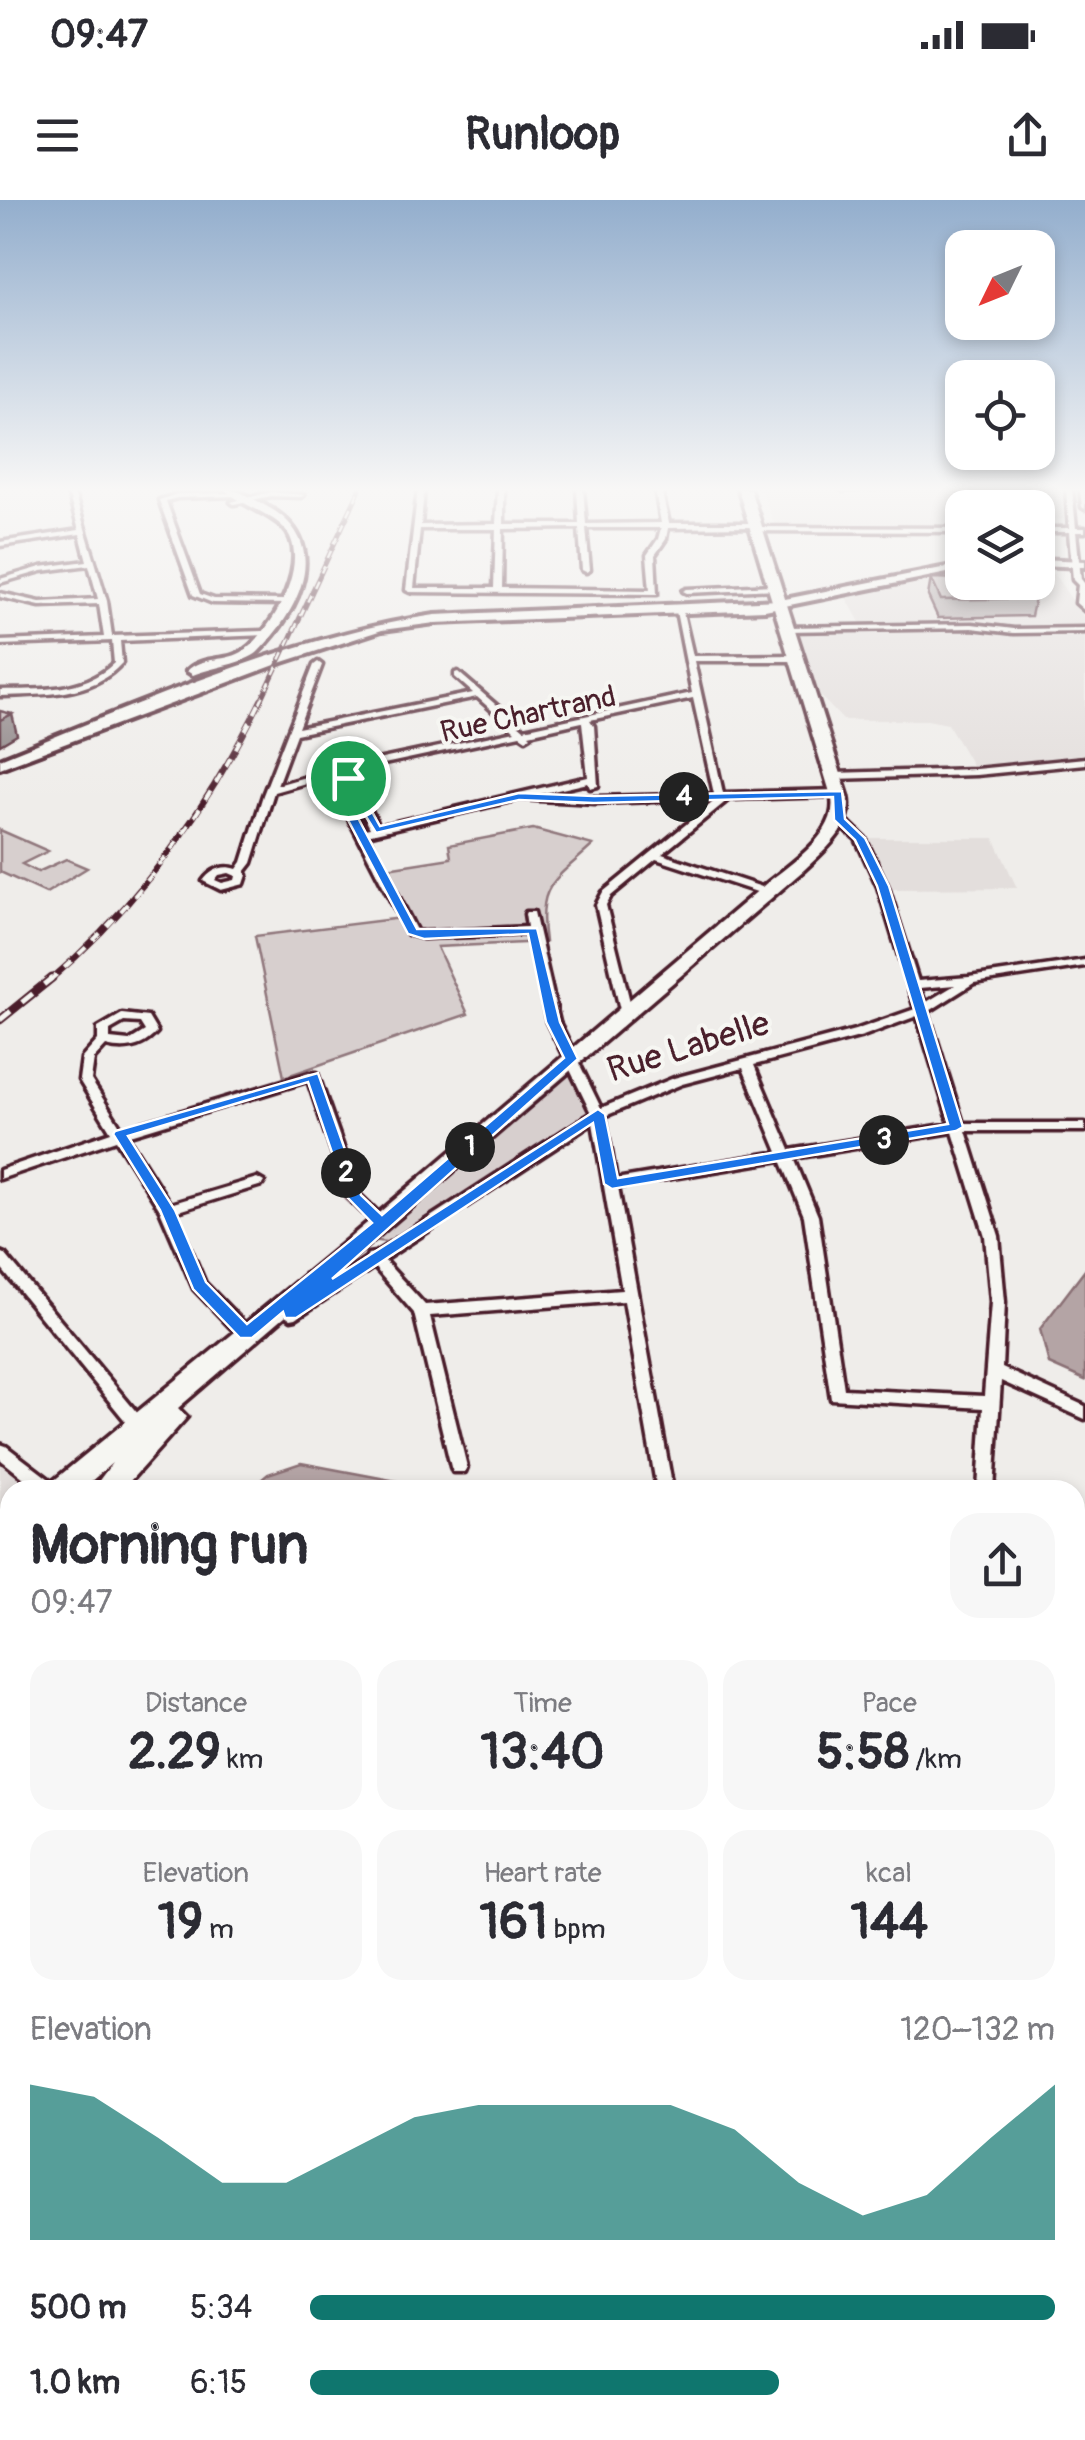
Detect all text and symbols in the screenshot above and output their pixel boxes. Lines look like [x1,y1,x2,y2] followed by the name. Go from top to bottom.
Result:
[50,11,148,59] text: 09:47
[465,107,620,163] text: Runloop
[30,108,85,163] icon: menu
[1000,108,1055,163] icon: share
[945,230,1055,340] north arrow
[945,230,1055,600] map controls
[945,360,1055,470] button: locate
[945,490,1055,600] button: layers
[437,678,619,751] street label: Rue Chartrand
[306,736,391,821] pin
[321,751,376,806] icon: arrive
[659,772,709,822] pin: 4
[676,779,692,814] text: 4
[602,1001,775,1092] street label: Rue Labelle
[859,1115,909,1165] pin: 3
[445,1122,495,1172] pin: 1
[876,1122,892,1157] text: 3
[465,1129,475,1164] text: 1
[321,1148,371,1198] pin: 2
[338,1155,354,1190] text: 2
[30,1511,308,1580] text: Morning run
[950,1513,1055,1618] button: share
[30,1583,112,1623] text: 09:47
[145,1686,247,1721] text: Distance
[513,1686,572,1721] text: Time
[861,1686,917,1721] text: Pace
[128,1721,221,1784] text: 2.29
[481,1721,604,1784] text: 13:40
[816,1721,909,1784] text: 5:58
[221,1742,263,1777] text: km
[909,1742,962,1777] text: /km
[142,1856,249,1891] text: Elevation
[483,1856,602,1891] text: Heart rate
[866,1856,912,1891] text: kcal
[158,1891,203,1954] text: 19
[479,1891,548,1954] text: 161
[850,1891,928,1954] text: 144
[203,1912,234,1947] text: m
[548,1912,606,1947] text: bpm
[30,2010,152,2050] text: Elevation
[900,2010,1055,2050] text: 120–132 m
[30,2288,126,2328] text: 500 m
[190,2288,252,2328] text: 5:34
[30,2363,120,2403] text: 1.0 km
[190,2363,247,2403] text: 6:15

